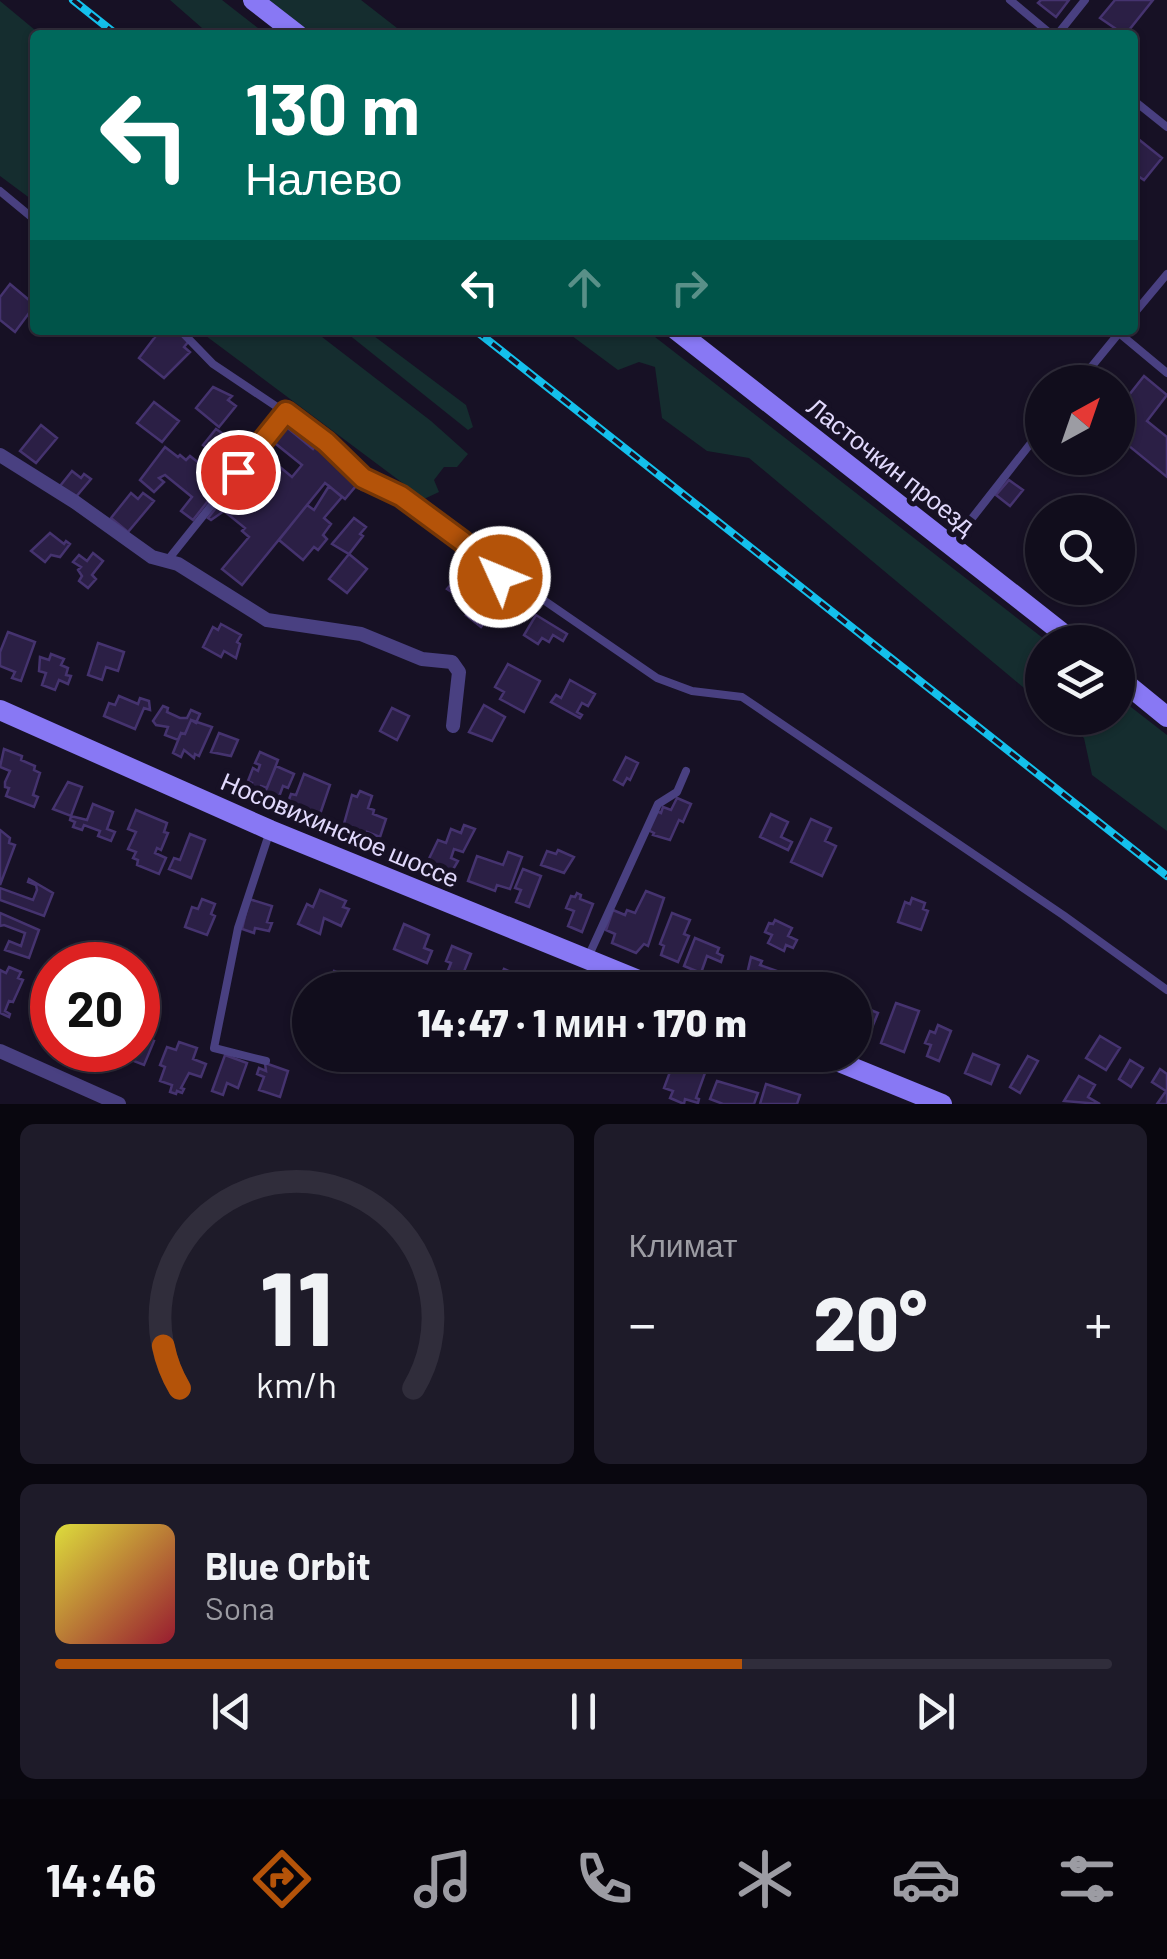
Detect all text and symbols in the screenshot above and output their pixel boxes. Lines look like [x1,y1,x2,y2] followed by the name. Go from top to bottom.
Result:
[245,65,420,149] text: 130 m
[80,70,210,200] icon: left
[245,150,402,204] text: Налево
[452,260,507,315] icon: left
[557,260,612,315] icon: ahead
[662,260,717,315] icon: right
[1025,365,1135,475] north arrow
[1025,365,1135,735] map controls
[802,391,982,540] street label: Ласточкин проезд
[196,430,281,515] pin
[211,445,266,500] icon: arrive
[1025,495,1135,605] button: search
[448,525,552,629] position arrow
[1025,625,1135,735] button: layers
[217,765,464,893] street label: Носовихинское шоссе
[30,942,160,1072] speed limit sign: 20
[417,999,747,1045] text: 14:47 · 1 мин · 170 m
[629,1225,737,1263] text: Климат
[260,1242,334,1367] text: 11
[814,1276,927,1366] text: 20°
[629,1289,656,1355] text: −
[1084,1289,1112,1355] text: +
[256,1362,337,1405] text: km/h
[205,1542,371,1588] text: Blue Orbit
[205,1588,275,1626] text: Sona
[204,1684,259,1739] icon: previous
[556,1684,611,1739] icon: pause
[908,1684,963,1739] icon: next
[247,1844,317,1914] icon: directions
[408,1844,478,1914] icon: music
[569,1844,639,1914] icon: phone
[730,1844,800,1914] icon: climate
[891,1844,961,1914] icon: car
[1052,1844,1122,1914] icon: filters
[45,1852,156,1906] text: 14:46

